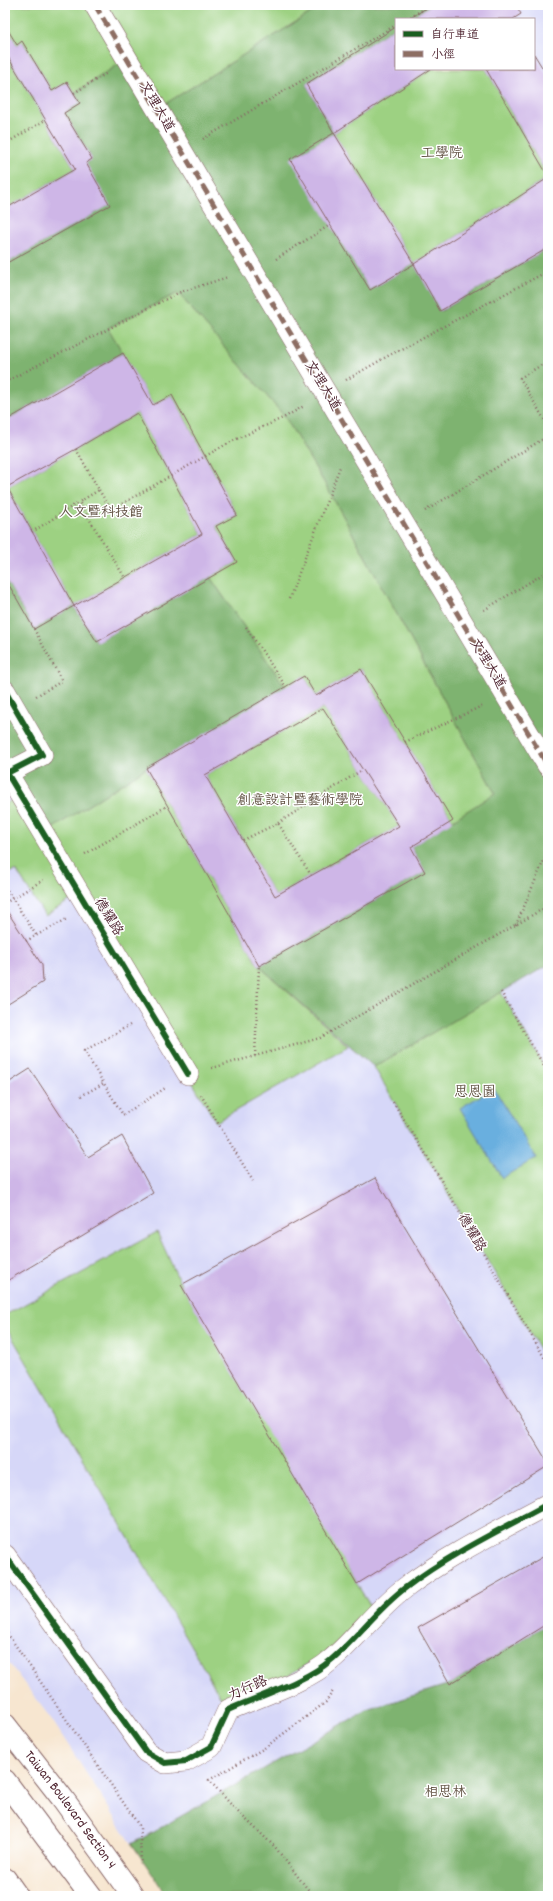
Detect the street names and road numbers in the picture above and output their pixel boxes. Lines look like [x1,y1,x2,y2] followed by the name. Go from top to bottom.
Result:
[133,78,179,136] street label: 文理大道
[299,357,345,415] street label: 文理大道
[464,635,510,693] street label: 文理大道
[89,894,127,940] street label: 德耀路
[452,1210,490,1256] street label: 德耀路
[225,1671,271,1707] street label: 力行路
[19,1747,121,1874] street label: Taiwan Boulevard Section 4

